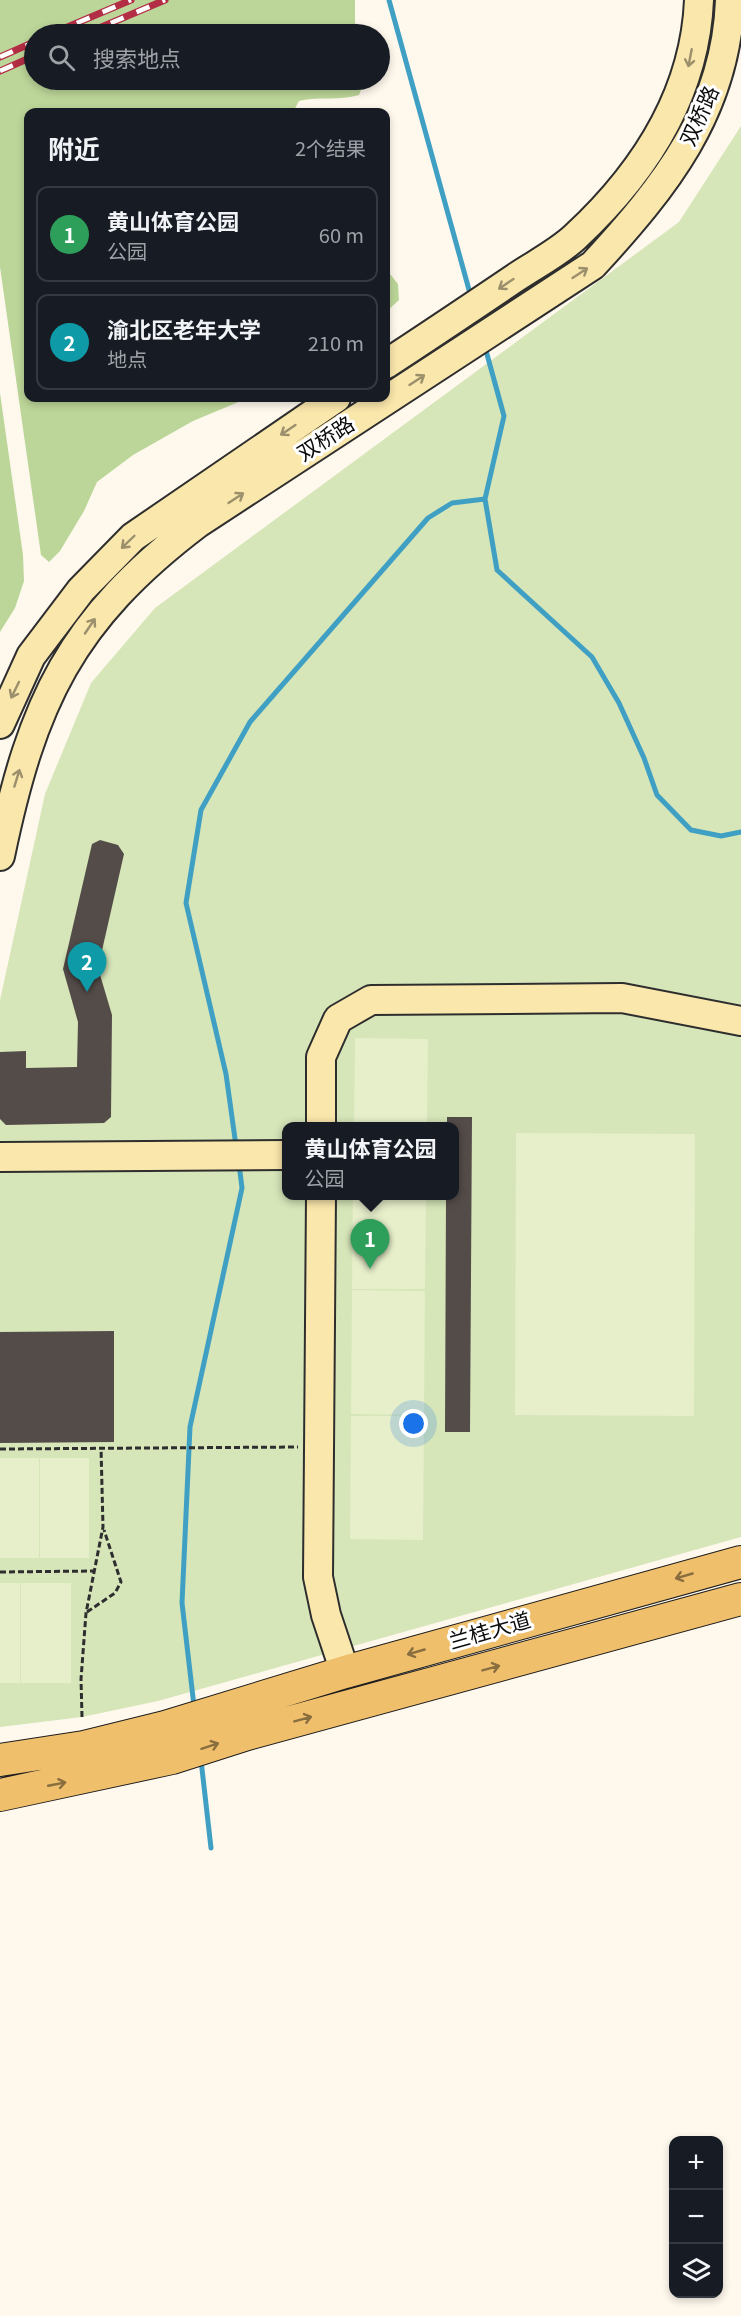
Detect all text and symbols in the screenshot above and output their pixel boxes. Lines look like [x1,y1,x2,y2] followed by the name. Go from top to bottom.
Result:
[24,24,390,90] search box
[45,41,78,74] icon: search
[93,41,181,73] text: 搜索地点
[684,47,695,67] one-way arrow
[672,80,725,150] street label: 双桥路
[48,129,100,166] text: 附近
[295,133,366,162] text: 2个结果
[107,204,239,236] text: 黄山体育公园
[64,220,75,249] text: 1
[319,220,364,249] text: 60 m
[107,236,147,265] text: 公园
[571,267,588,279] one-way arrow
[498,278,515,290] one-way arrow
[107,312,261,344] text: 渝北区老年大学
[64,328,75,357] text: 2
[308,328,364,357] text: 210 m
[107,344,147,373] text: 地点
[408,374,424,386] one-way arrow
[290,408,359,467] street label: 双桥路
[280,424,296,436] one-way arrow
[227,492,244,504] one-way arrow
[121,535,136,549] one-way arrow
[84,618,96,635] one-way arrow
[8,680,20,698] one-way arrow
[12,769,23,788] one-way arrow
[68,942,106,992] pin: 2
[282,1122,459,1200] popup
[304,1131,437,1163] text: 黄山体育公园
[304,1163,344,1192] text: 公园
[350,1220,389,1269] pin: 1
[399,1409,428,1438] your location
[675,1571,694,1582] one-way arrow
[445,1603,534,1655] street label: 兰桂大道
[407,1647,426,1658] one-way arrow
[481,1661,500,1673] one-way arrow
[293,1713,312,1724] one-way arrow
[200,1740,219,1751] one-way arrow
[47,1778,67,1789] one-way arrow
[669,2136,723,2298] map controls
[669,2136,723,2190] button: +
[669,2190,723,2244] button: −
[669,2244,723,2298] button: layers

